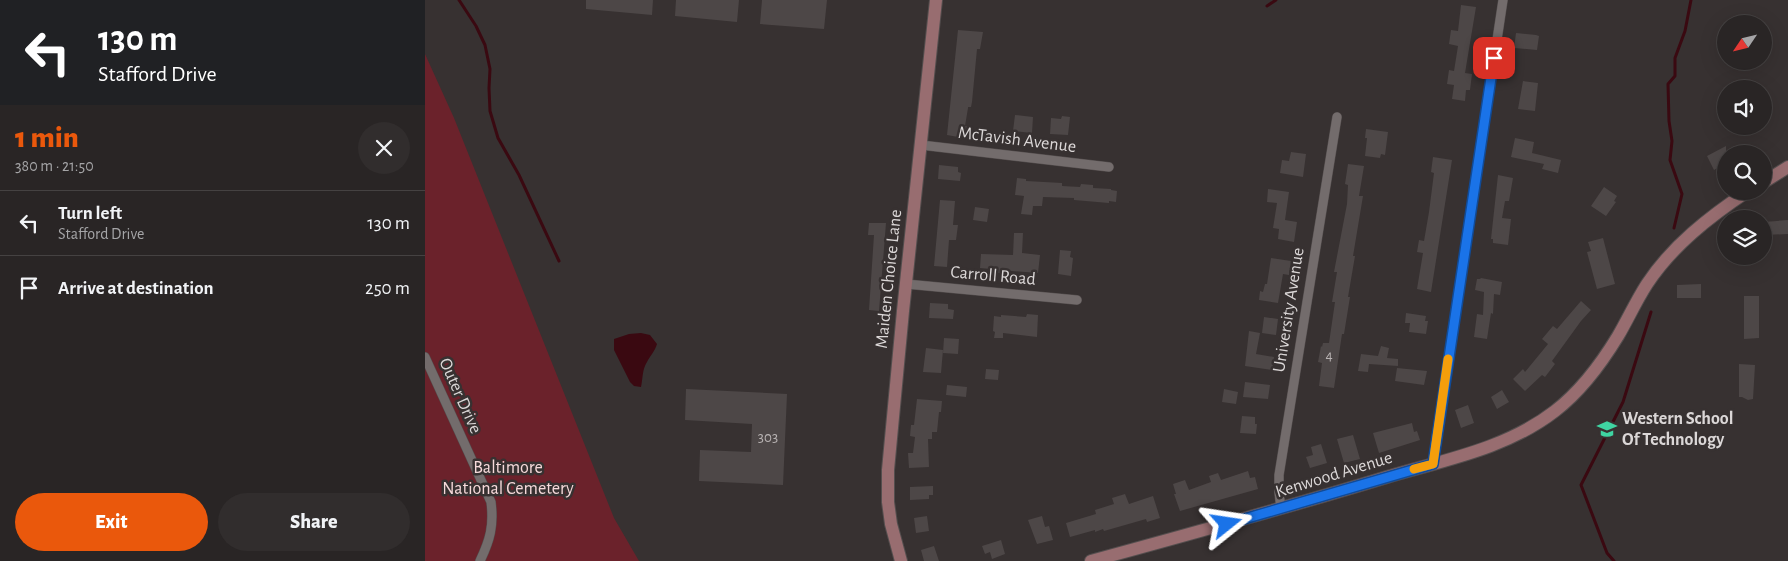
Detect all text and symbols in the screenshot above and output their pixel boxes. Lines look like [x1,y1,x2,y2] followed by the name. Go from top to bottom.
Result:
[1717,15,1773,70] north arrow
[1717,15,1772,265] map controls
[15,20,80,85] icon: left
[98,22,177,57] text: 130 m
[1473,37,1515,79] pin
[1480,44,1508,72] icon: arrive
[98,63,217,85] text: Stafford Drive
[1717,80,1772,135] button: sound
[358,122,410,174] button: close
[15,123,79,153] text: 1 min
[957,124,1077,156] street label: McTavish Avenue
[1717,145,1772,200] button: search
[15,158,94,174] text: 380 m · 21:50
[58,204,122,223] text: Turn left
[873,208,905,350] street label: Maiden Choice Lane
[15,209,43,237] icon: left
[1717,210,1772,265] button: layers
[367,214,410,233] text: 130 m
[58,226,144,242] text: Stafford Drive
[1270,246,1308,374] street label: University Avenue
[950,263,1036,289] street label: Carroll Road
[15,274,43,302] icon: arrive
[58,279,214,298] text: Arrive at destination
[365,279,410,298] text: 250 m
[1325,348,1333,363] house number: 4
[435,356,485,436] street label: Outer Drive
[1622,410,1733,449] place label: Western School Of Technology
[1596,418,1618,440] school or university icon: Western School Of Technology
[758,430,778,445] house number: 303
[1274,449,1394,501] street label: Kenwood Avenue
[442,459,574,498] park label: Baltimore National Cemetery
[15,493,208,551] button: Exit
[218,493,410,551] button: Share
[1200,497,1252,549] position arrow

